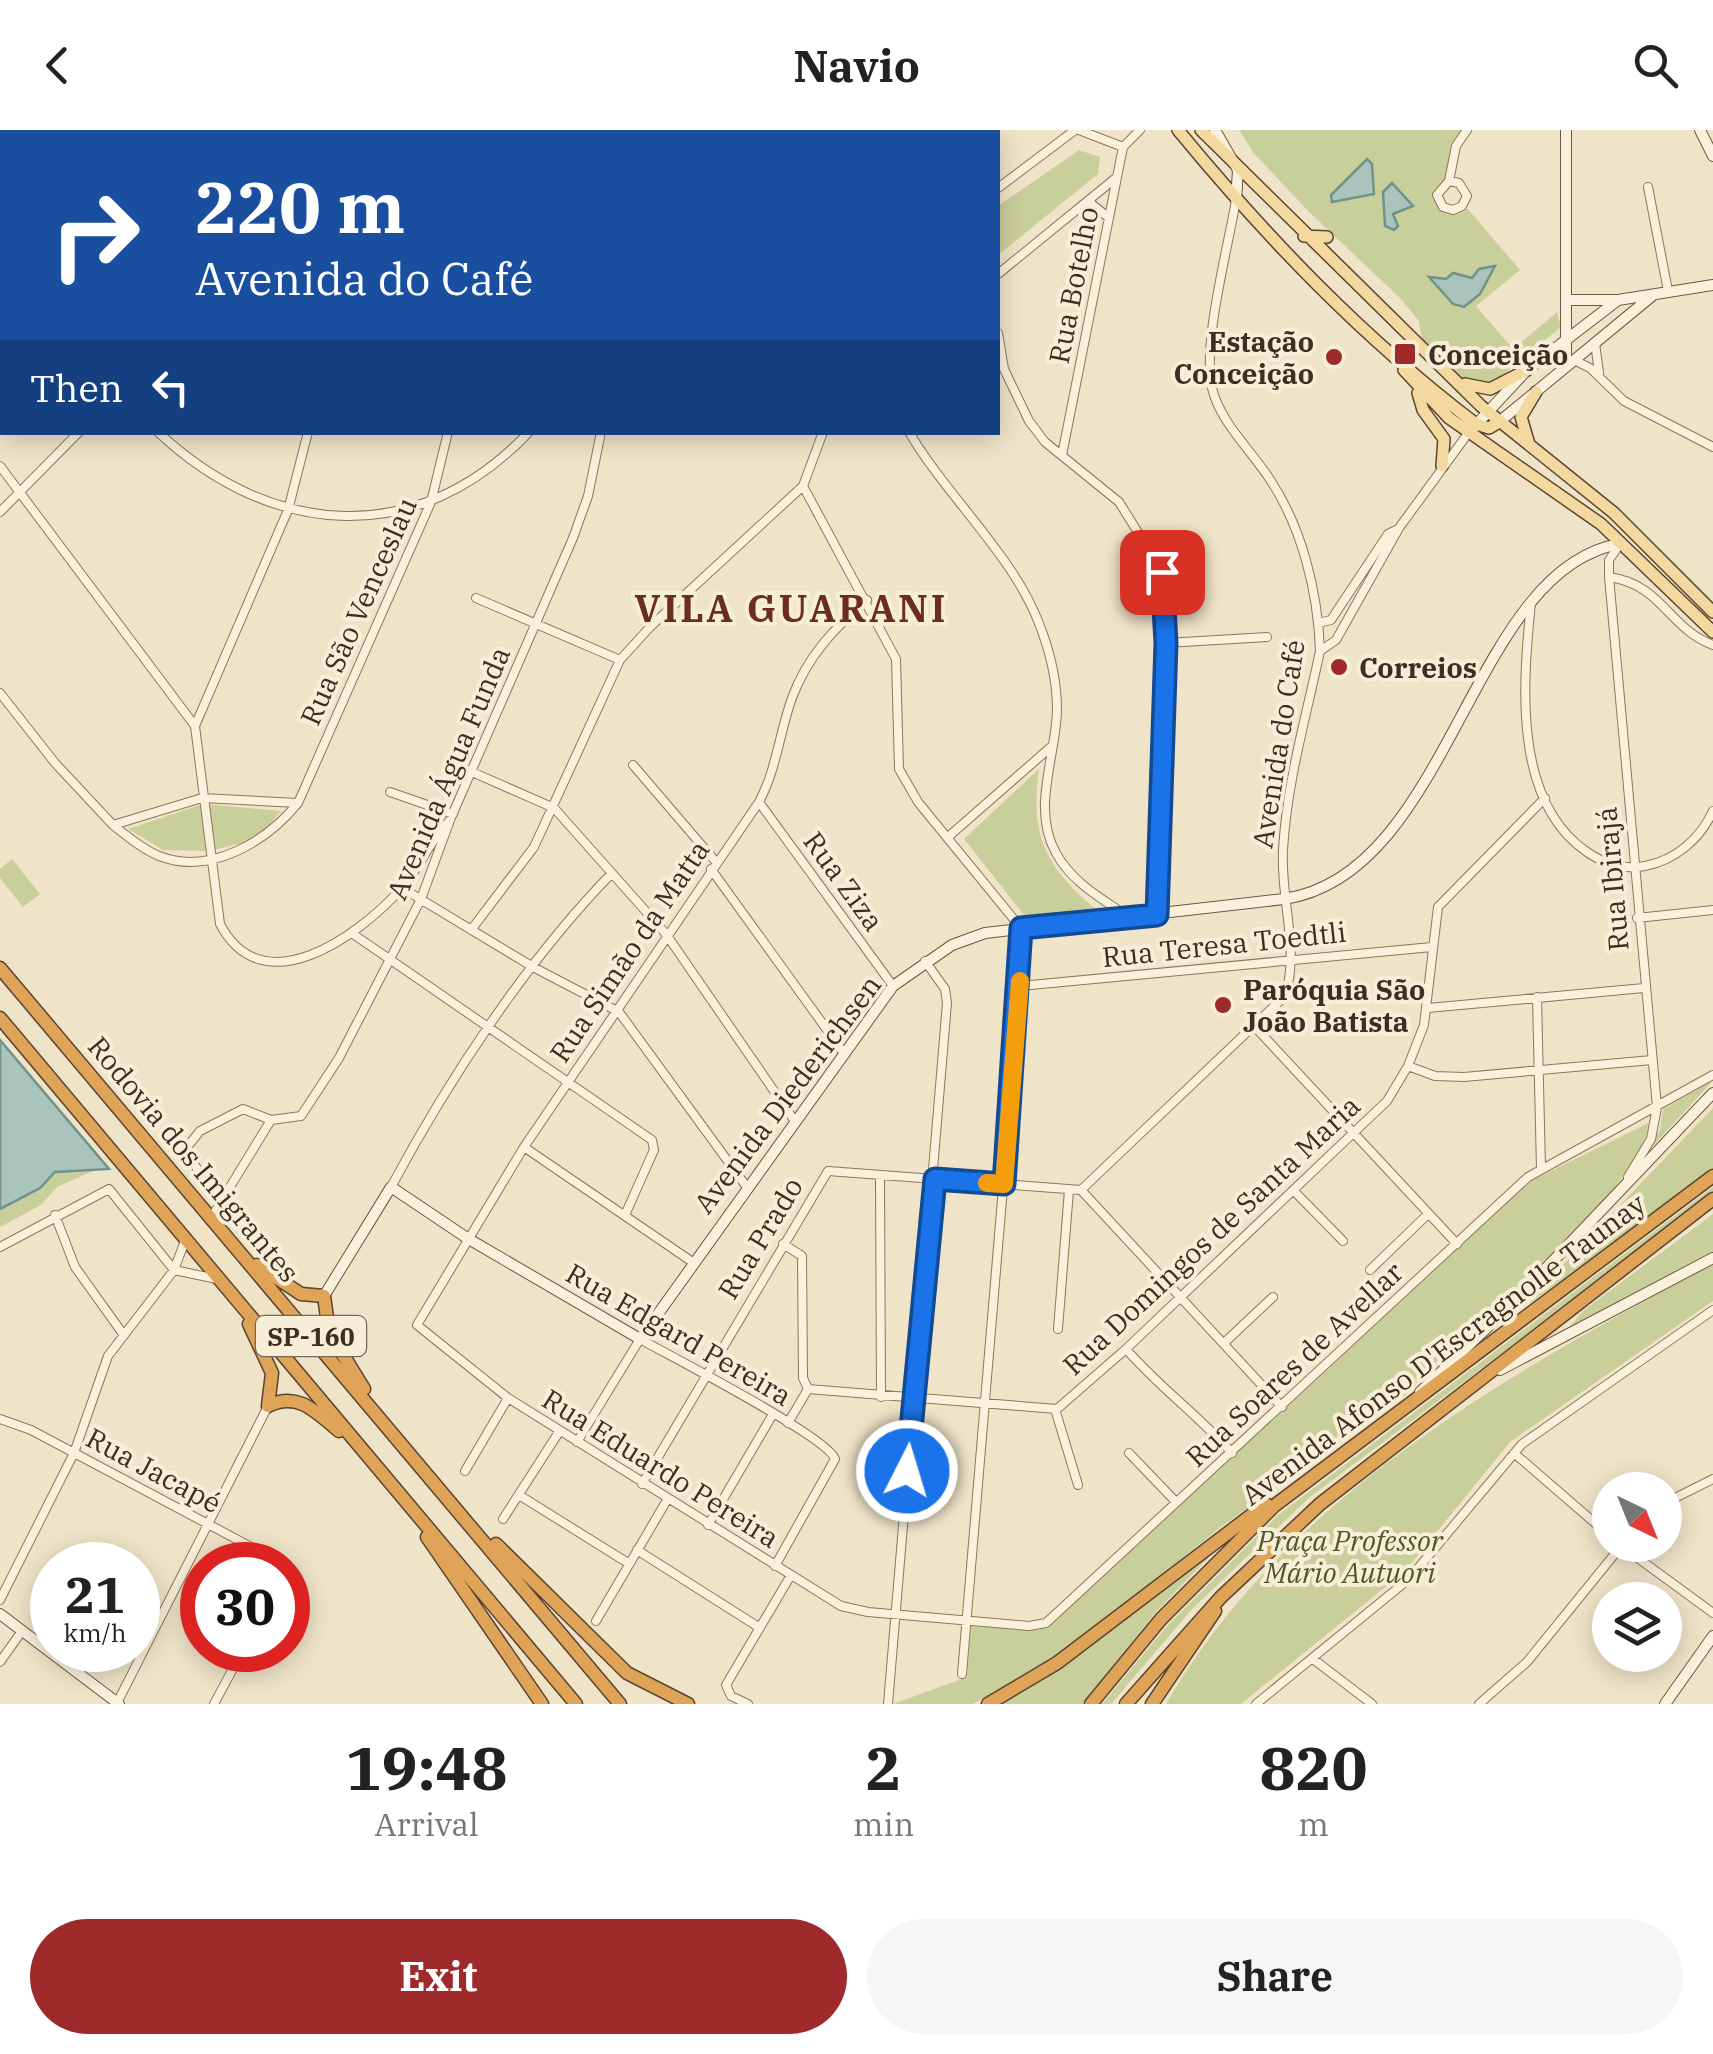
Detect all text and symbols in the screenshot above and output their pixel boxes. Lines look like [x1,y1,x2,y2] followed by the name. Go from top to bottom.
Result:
[793,36,920,94] text: Navio
[30,38,85,93] icon: back
[1628,38,1683,93] icon: search
[195,161,405,252] text: 220 m
[30,170,160,300] icon: right
[1040,203,1106,367] street label: Rua Botelho
[195,249,533,307] text: Avenida do Café
[1174,323,1314,392] place label: Estação Conceição
[1428,336,1568,373] place label: Conceição
[1392,341,1418,367] marker: Conceição
[1323,346,1345,368] marker: Estação Conceição
[143,360,198,415] icon: left
[30,363,123,412] text: Then
[291,491,425,731] street label: Rua São Venceslau
[1120,530,1205,615] pin
[1135,545,1190,600] icon: arrive
[634,583,948,632] district label: VILA GUARANI
[1243,637,1313,851] street label: Avenida do Café
[378,641,518,905] street label: Avenida Água Funda
[1359,649,1477,686] place label: Correios
[1328,656,1350,678] marker: Correios
[1587,805,1637,953] street label: Rua Ibirajá
[796,824,892,938] street label: Rua Ziza
[541,833,717,1069] street label: Rua Simão da Matta
[1100,913,1348,975] street label: Rua Teresa Toedtli
[685,967,889,1221] street label: Avenida Diederichsen
[1243,971,1425,1040] place label: Paróquia São João Batista
[1212,994,1234,1016] marker: Paróquia São João Batista
[80,1028,308,1290] street label: Rodovia dos Imigrantes
[1054,1087,1368,1383] street label: Rua Domingos de Santa Maria
[709,1170,811,1306] street label: Rua Prado
[1234,1185,1652,1513] street label: Avenida Afonso D'Escragnolle Taunay
[1177,1253,1411,1475] street label: Rua Soares de Avellar
[559,1254,799,1414] street label: Rua Edgard Pereira
[256,1316,366,1356] road number: SP-160
[536,1380,786,1556] street label: Rua Eduardo Pereira
[80,1419,228,1521] street label: Rua Jacapé
[855,1419,959,1523] position arrow
[1592,1472,1682,1562] north arrow
[1592,1472,1682,1672] map controls
[1256,1522,1444,1591] park label: Praça Professor Mário Autuori
[180,1542,310,1672] speed limit sign: 30
[65,1562,125,1627] text: 21
[1592,1582,1682,1672] button: layers
[63,1616,127,1649] text: km/h
[345,1728,508,1807] text: 19:48
[866,1728,902,1807] text: 2
[1260,1728,1368,1807] text: 820
[374,1803,479,1845] text: Arrival
[853,1803,914,1845] text: min
[1298,1803,1329,1845] text: m
[30,1919,847,2034] button: Exit
[867,1919,1683,2034] button: Share

